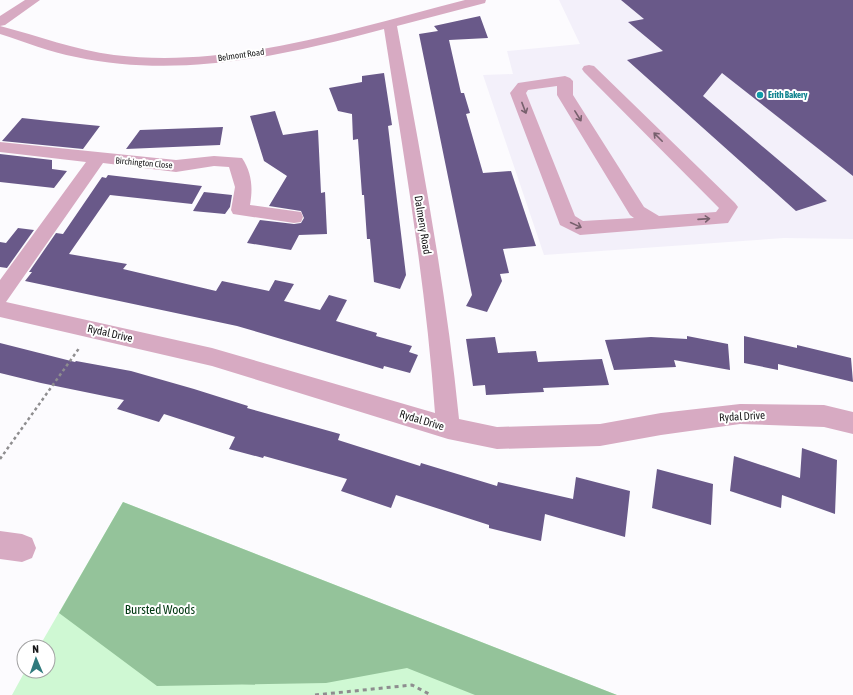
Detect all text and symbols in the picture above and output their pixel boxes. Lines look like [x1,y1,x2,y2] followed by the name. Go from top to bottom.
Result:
[217,47,265,63] street label: Belmont Road
[755,90,765,100] marker: Erith Bakery
[768,90,808,100] place label: Erith Bakery
[520,102,528,114] one-way arrow
[574,110,582,121] one-way arrow
[653,132,663,142] one-way arrow
[115,156,173,170] street label: Birchington Close
[412,195,434,255] street label: Dalmeny Road
[697,216,710,223] one-way arrow
[569,222,581,229] one-way arrow
[86,322,134,344] street label: Rydal Drive
[398,408,446,432] street label: Rydal Drive
[719,409,765,423] street label: Rydal Drive
[125,602,196,617] park label: Bursted Woods
[16,639,56,679] north arrow
[32,643,39,655] text: N

